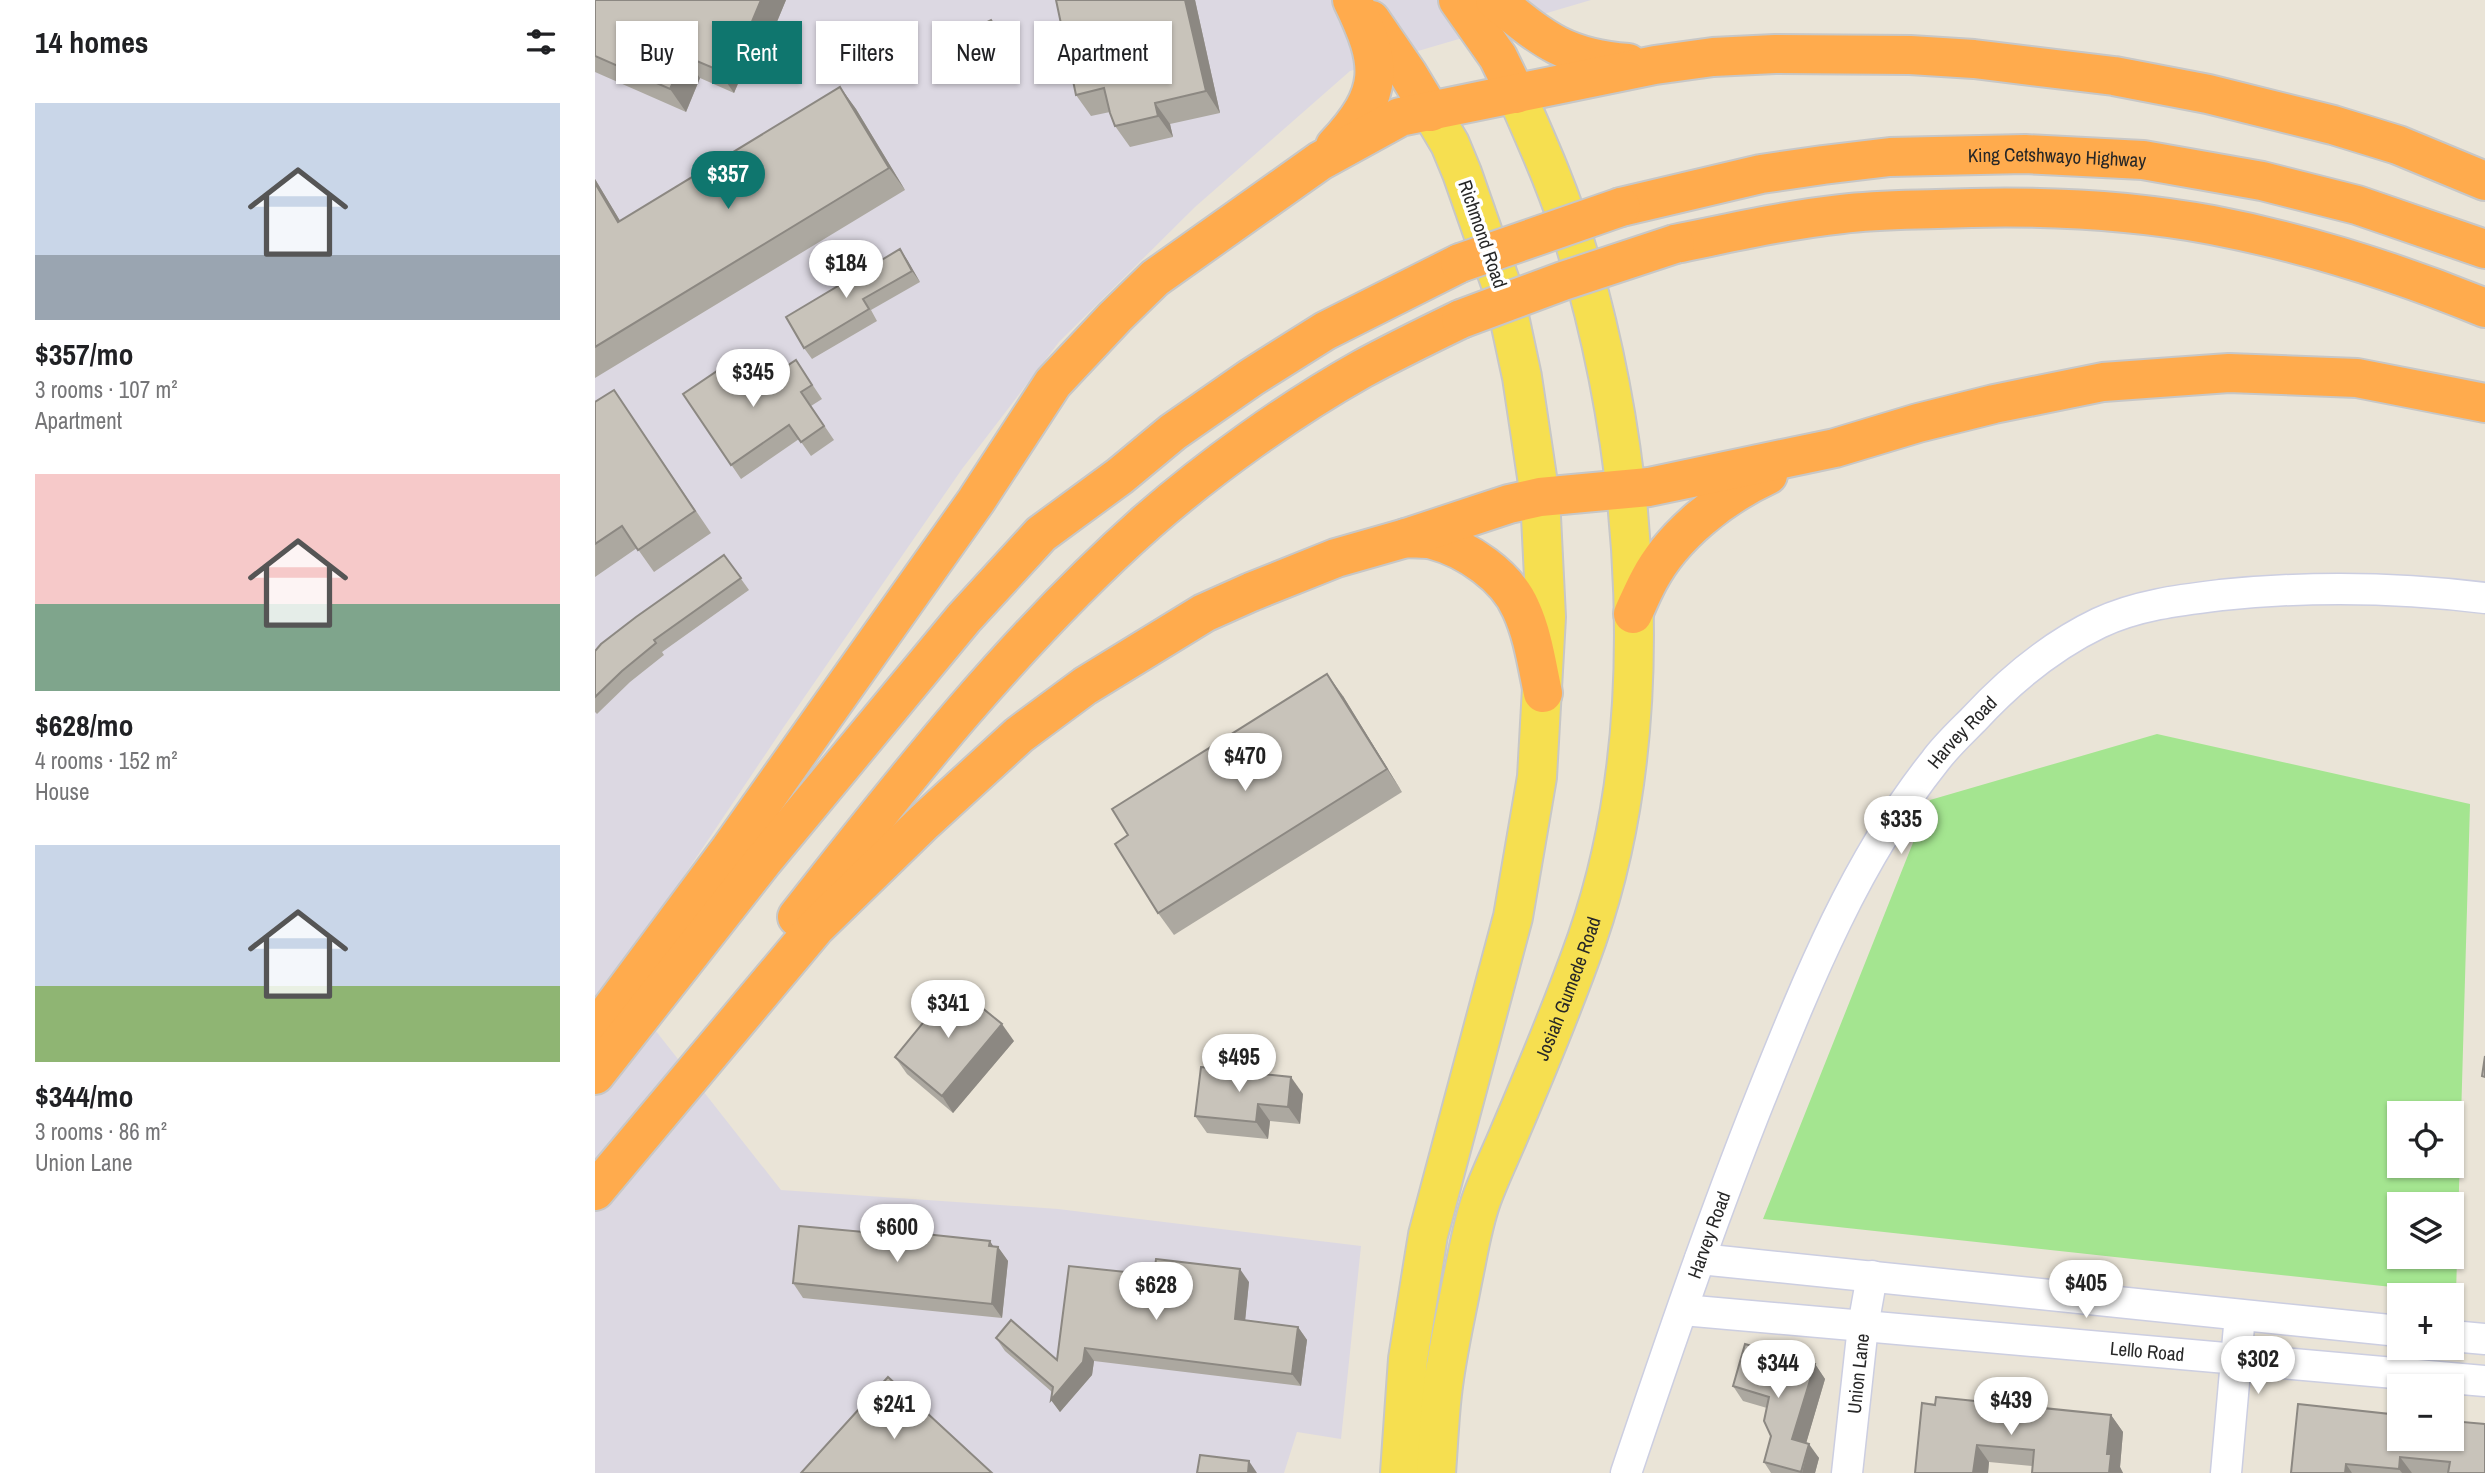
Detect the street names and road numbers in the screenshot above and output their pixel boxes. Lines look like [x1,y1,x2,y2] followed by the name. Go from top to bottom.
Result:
[1967,141,2147,173] street label: King Cetshwayo Highway
[1452,177,1514,291] street label: Richmond Road
[1921,690,2002,774] street label: Harvey Road
[1529,913,1607,1064] street label: Josiah Gumede Road
[1681,1188,1736,1282] street label: Harvey Road
[1841,1332,1875,1415] street label: Union Lane
[2109,1335,2185,1367] street label: Lello Road

